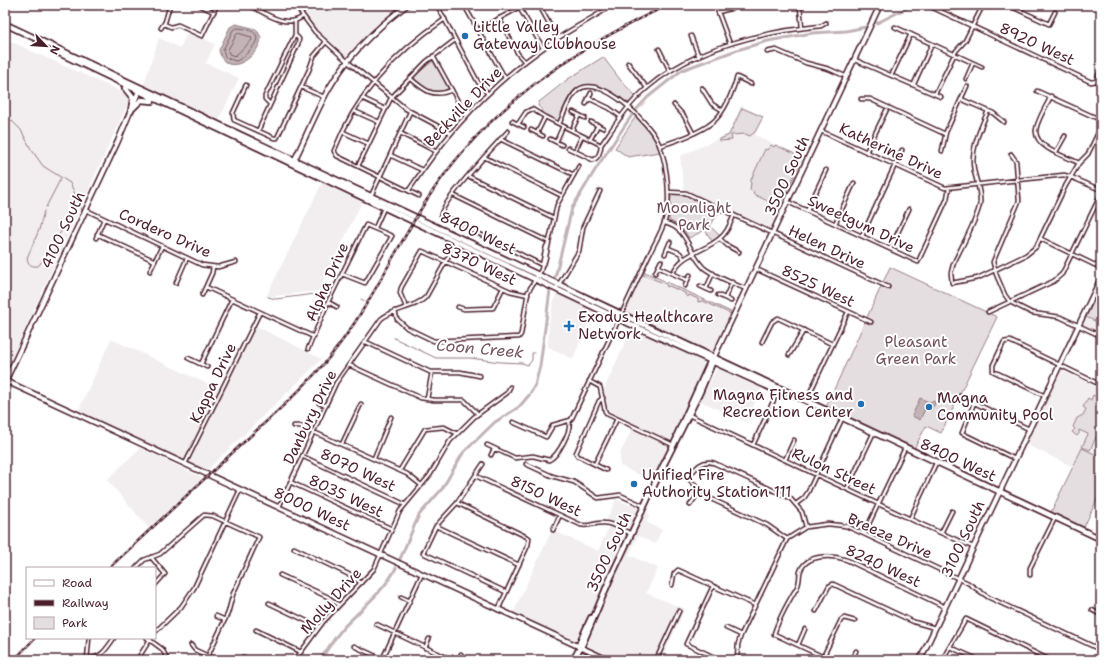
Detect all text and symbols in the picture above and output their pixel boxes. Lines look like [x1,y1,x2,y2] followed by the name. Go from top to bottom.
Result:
[473,17,617,54] place label: Little Valley Gateway Clubhouse
[996,18,1078,70] street label: 8920 West
[26,26,66,66] north arrow
[460,31,470,41] marker: Little Valley Gateway Clubhouse
[46,43,63,57] text: N
[420,63,506,151] street label: Beckville Drive
[836,118,946,184] street label: Katherine Drive
[760,133,814,219] street label: 3500 South
[36,188,90,272] street label: 4100 South
[804,190,918,258] street label: Sweetgum Drive
[657,198,731,235] park label: Moonlight Park
[116,204,214,262] street label: Cordero Drive
[437,207,519,259] street label: 8400 West
[785,220,869,274] street label: Helen Drive
[438,238,520,290] street label: 8370 West
[301,239,353,325] street label: Alpha Drive
[778,260,858,312] street label: 8525 West
[578,307,714,344] place label: Exodus Healthcare Network
[563,320,575,332] marker: Exodus Healthcare Network
[876,332,956,369] park label: Pleasant Green Park
[435,334,525,363] water label: Coon Creek
[185,340,241,426] street label: Kappa Drive
[278,366,342,468] street label: Danbury Drive
[713,385,853,422] place label: Magna Fitness and Recreation Center
[937,388,1054,425] place label: Magna Community Pool
[856,399,866,409] marker: Magna Fitness and Recreation Center
[924,402,934,412] marker: Magna Community Pool
[917,434,999,486] street label: 8400 West
[789,443,879,499] street label: Rulon Street
[317,444,399,496] street label: 8070 West
[642,465,791,502] place label: Unified Fire Authority Station 111
[305,470,387,522] street label: 8035 West
[507,471,585,521] street label: 8150 West
[629,479,639,489] marker: Unified Fire Authority Station 111
[270,483,354,535] street label: 8000 West
[936,497,990,581] street label: 3100 South
[845,508,935,564] street label: Breeze Drive
[582,509,636,595] street label: 3500 South
[842,540,924,592] street label: 8240 West
[296,564,366,638] street label: Molly Drive
[26,567,156,639] legend
[62,575,93,591] text: Road
[62,595,109,611] text: Railway
[62,615,88,631] text: Park

